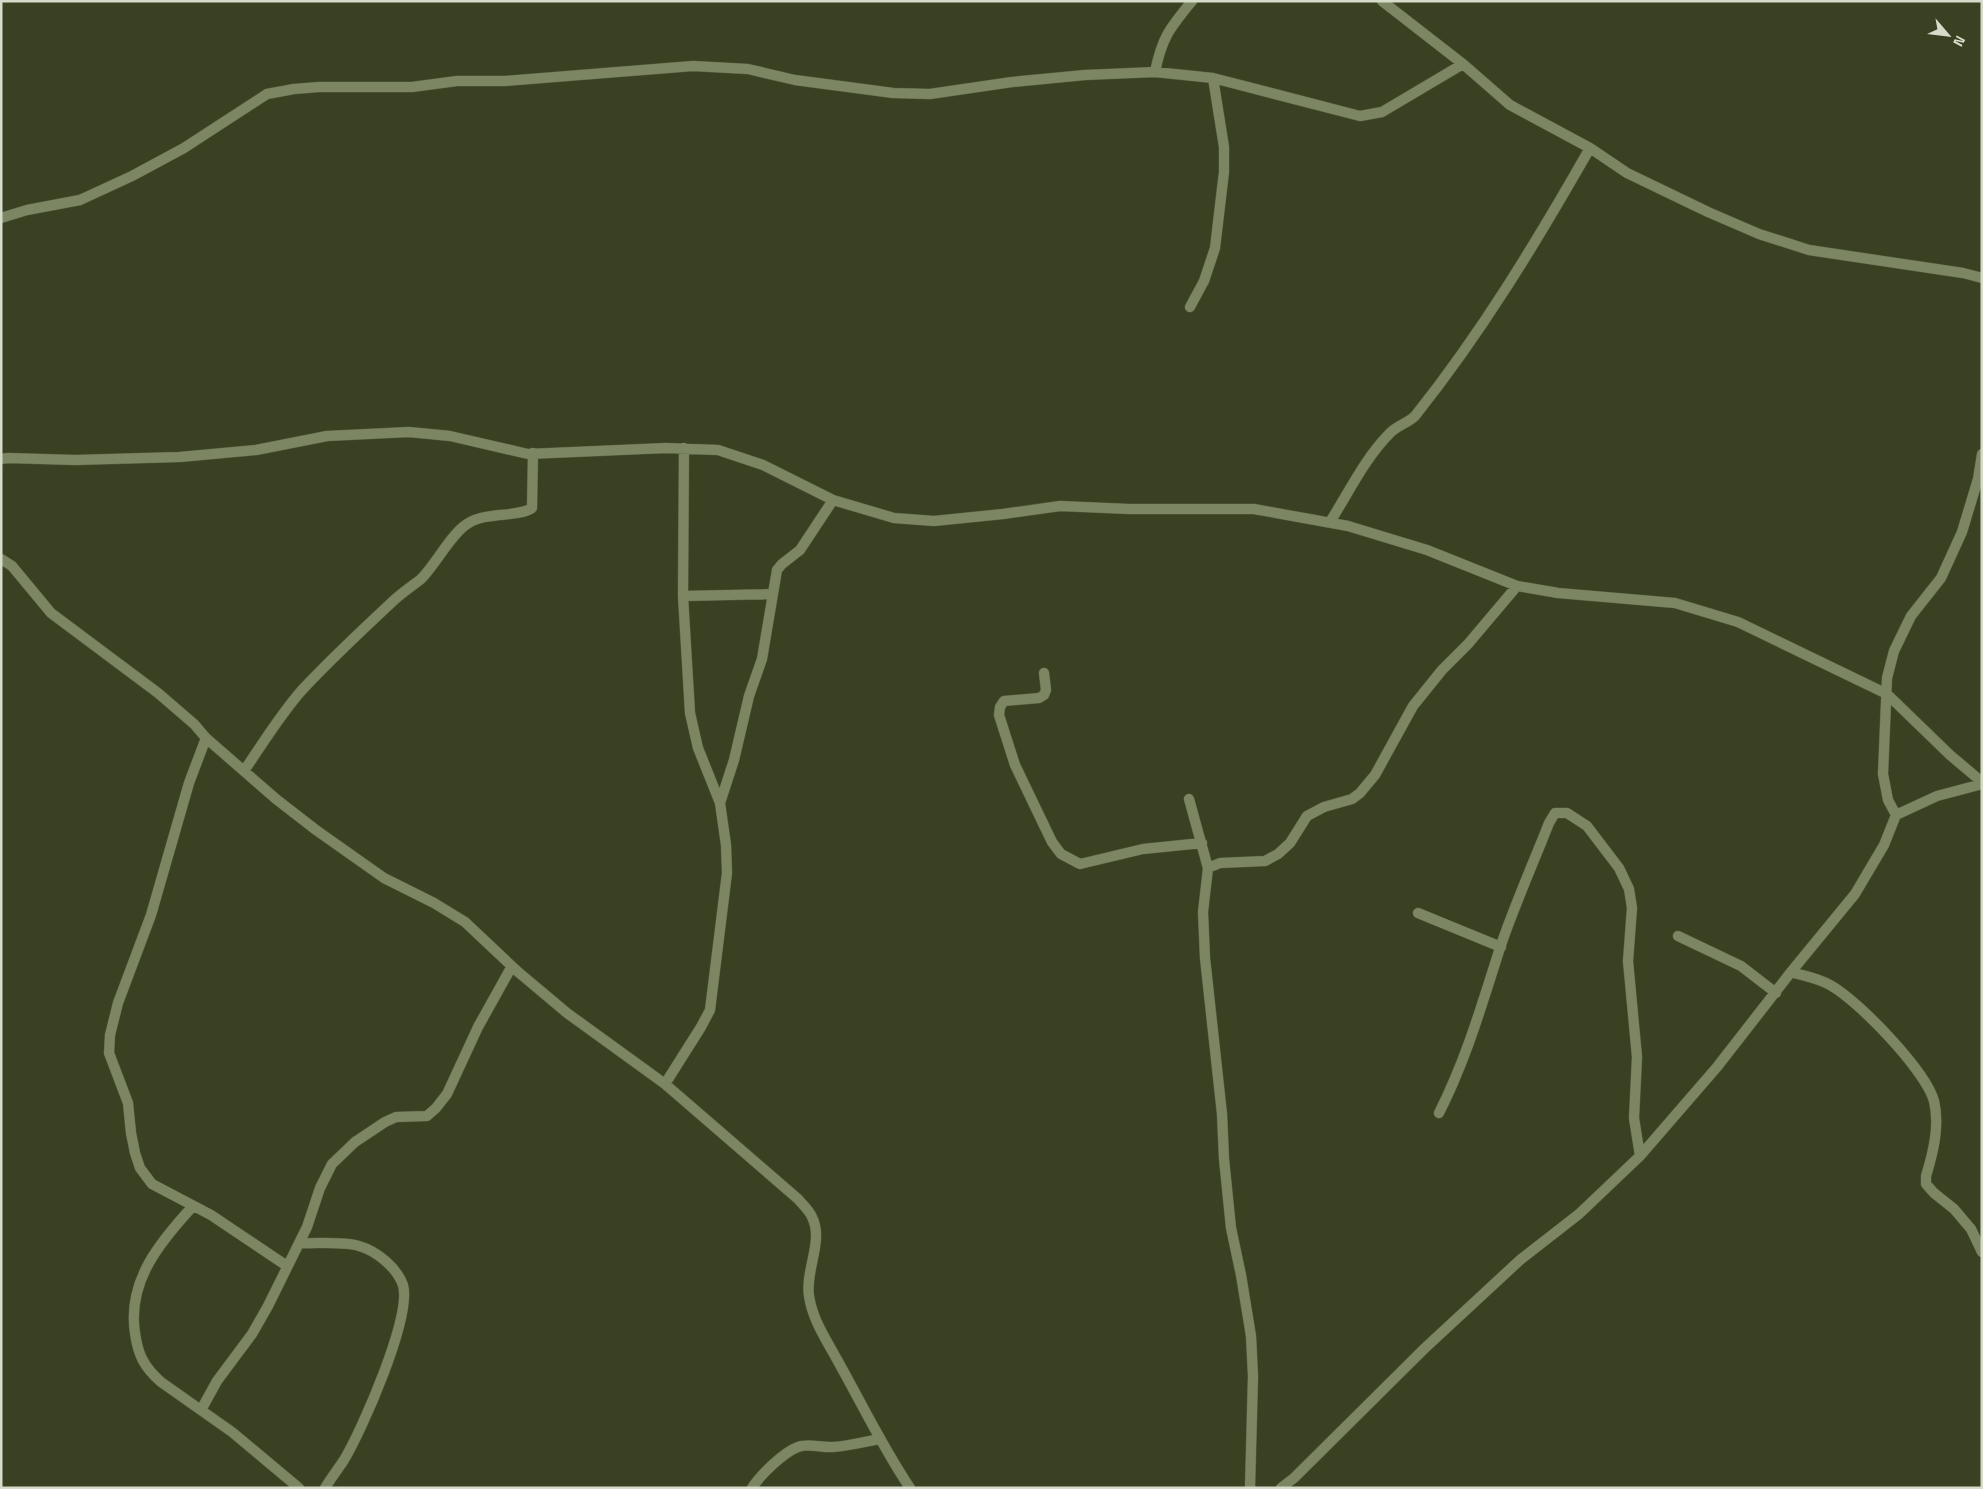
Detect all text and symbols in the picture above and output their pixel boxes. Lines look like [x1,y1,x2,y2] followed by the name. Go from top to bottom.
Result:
[1923,10,1973,60] north arrow
[1948,32,1971,51] text: N

